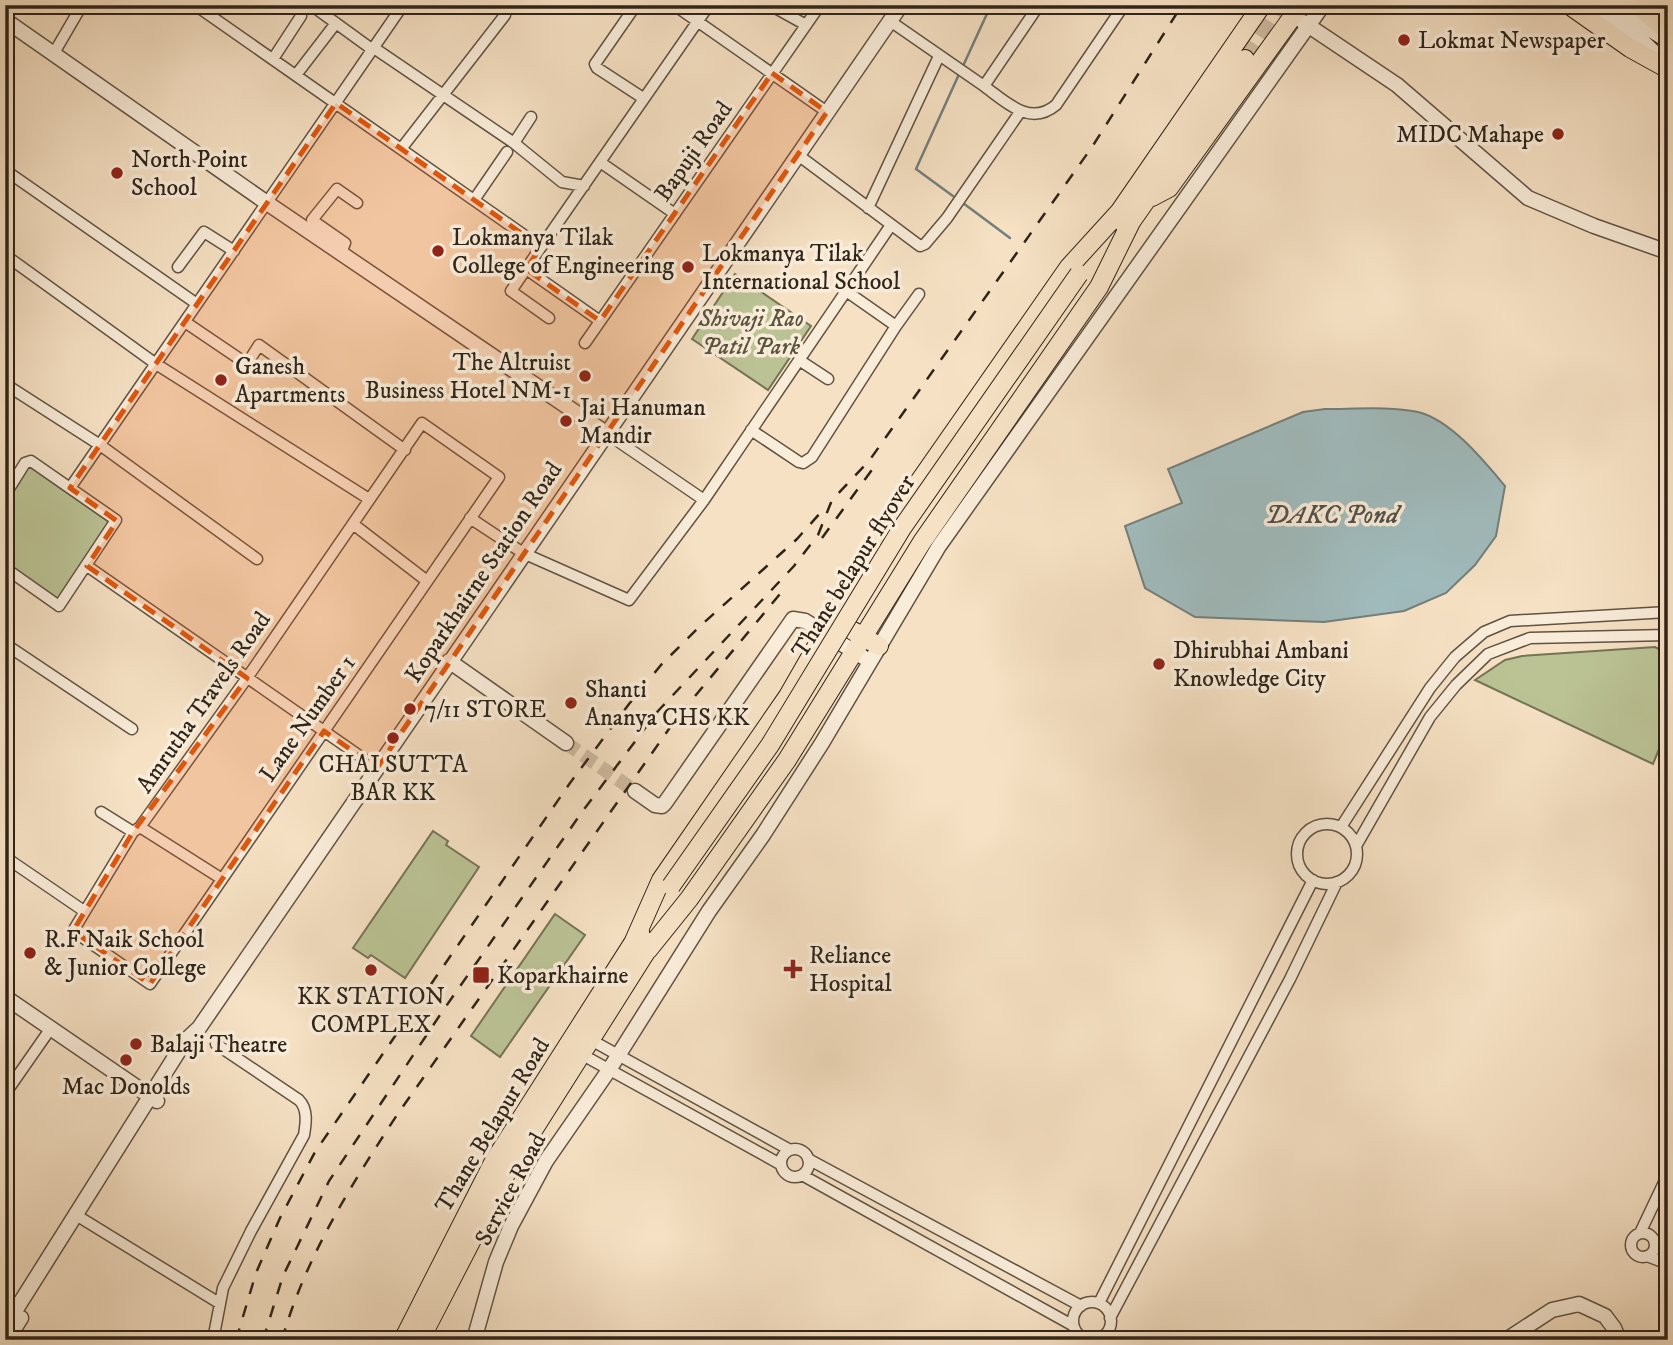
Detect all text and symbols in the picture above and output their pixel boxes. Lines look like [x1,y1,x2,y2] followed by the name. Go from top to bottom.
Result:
[1418,26,1606,56] place label: Lokmat Newspaper
[1396,32,1412,48] marker: Lokmat Newspaper
[648,96,739,208] street label: Bapuji Road
[1396,120,1544,150] place label: MIDC Mahape
[1550,126,1566,142] marker: MIDC Mahape
[131,145,248,203] place label: North Point School
[109,165,125,181] marker: North Point School
[452,223,674,281] place label: Lokmanya Tilak College of Engineering
[702,239,901,297] place label: Lokmanya Tilak International School
[430,243,446,259] marker: Lokmanya Tilak College of Engineering
[680,259,696,275] marker: Lokmanya Tilak International School
[697,304,804,362] park label: Shivaji Rao Patil Park
[365,348,571,406] place label: The Altruist Business Hotel NM-1
[235,352,345,410] place label: Ganesh Apartments
[577,368,593,384] marker: The Altruist Business Hotel NM-1
[213,372,229,388] marker: Ganesh Apartments
[578,393,706,451] place label: Jai Hanuman Mandir
[558,413,574,429] marker: Jai Hanuman Mandir
[399,456,569,689] street label: Koparkhairne Station Road
[785,469,922,664] street label: Thane belapur flyover
[1265,499,1402,532] water label: DAKC Pond
[130,606,278,799] street label: Amrutha Travels Road
[1173,636,1349,694] place label: Dhirubhai Ambani Knowledge City
[253,649,363,788] street label: Lane Number 1
[1151,656,1167,672] marker: Dhirubhai Ambani Knowledge City
[585,675,750,733] place label: Shanti Ananya CHS KK
[424,695,546,725] place label: 7/11 STORE
[563,695,579,711] marker: Shanti Ananya CHS KK
[402,701,418,717] marker: 7/11 STORE
[385,730,401,746] marker: CHAI SUTTA BAR KK
[318,750,468,808] place label: CHAI SUTTA BAR KK
[44,925,206,983] place label: R.F Naik School & Junior College
[809,941,892,999] place label: Reliance Hospital
[22,945,38,961] marker: R.F Naik School & Junior College
[783,959,803,979] marker: Reliance Hospital
[497,961,629,991] place label: Koparkhairne
[363,962,379,978] marker: KK STATION COMPLEX
[471,965,491,985] marker: Koparkhairne
[297,982,445,1040] place label: KK STATION COMPLEX
[150,1030,287,1060] place label: Balaji Theatre
[429,1033,557,1218] street label: Thane Belapur Road
[128,1036,144,1052] marker: Balaji Theatre
[118,1052,134,1068] marker: Mac Donolds
[62,1072,190,1102] place label: Mac Donolds
[469,1128,553,1251] street label: Service Road

